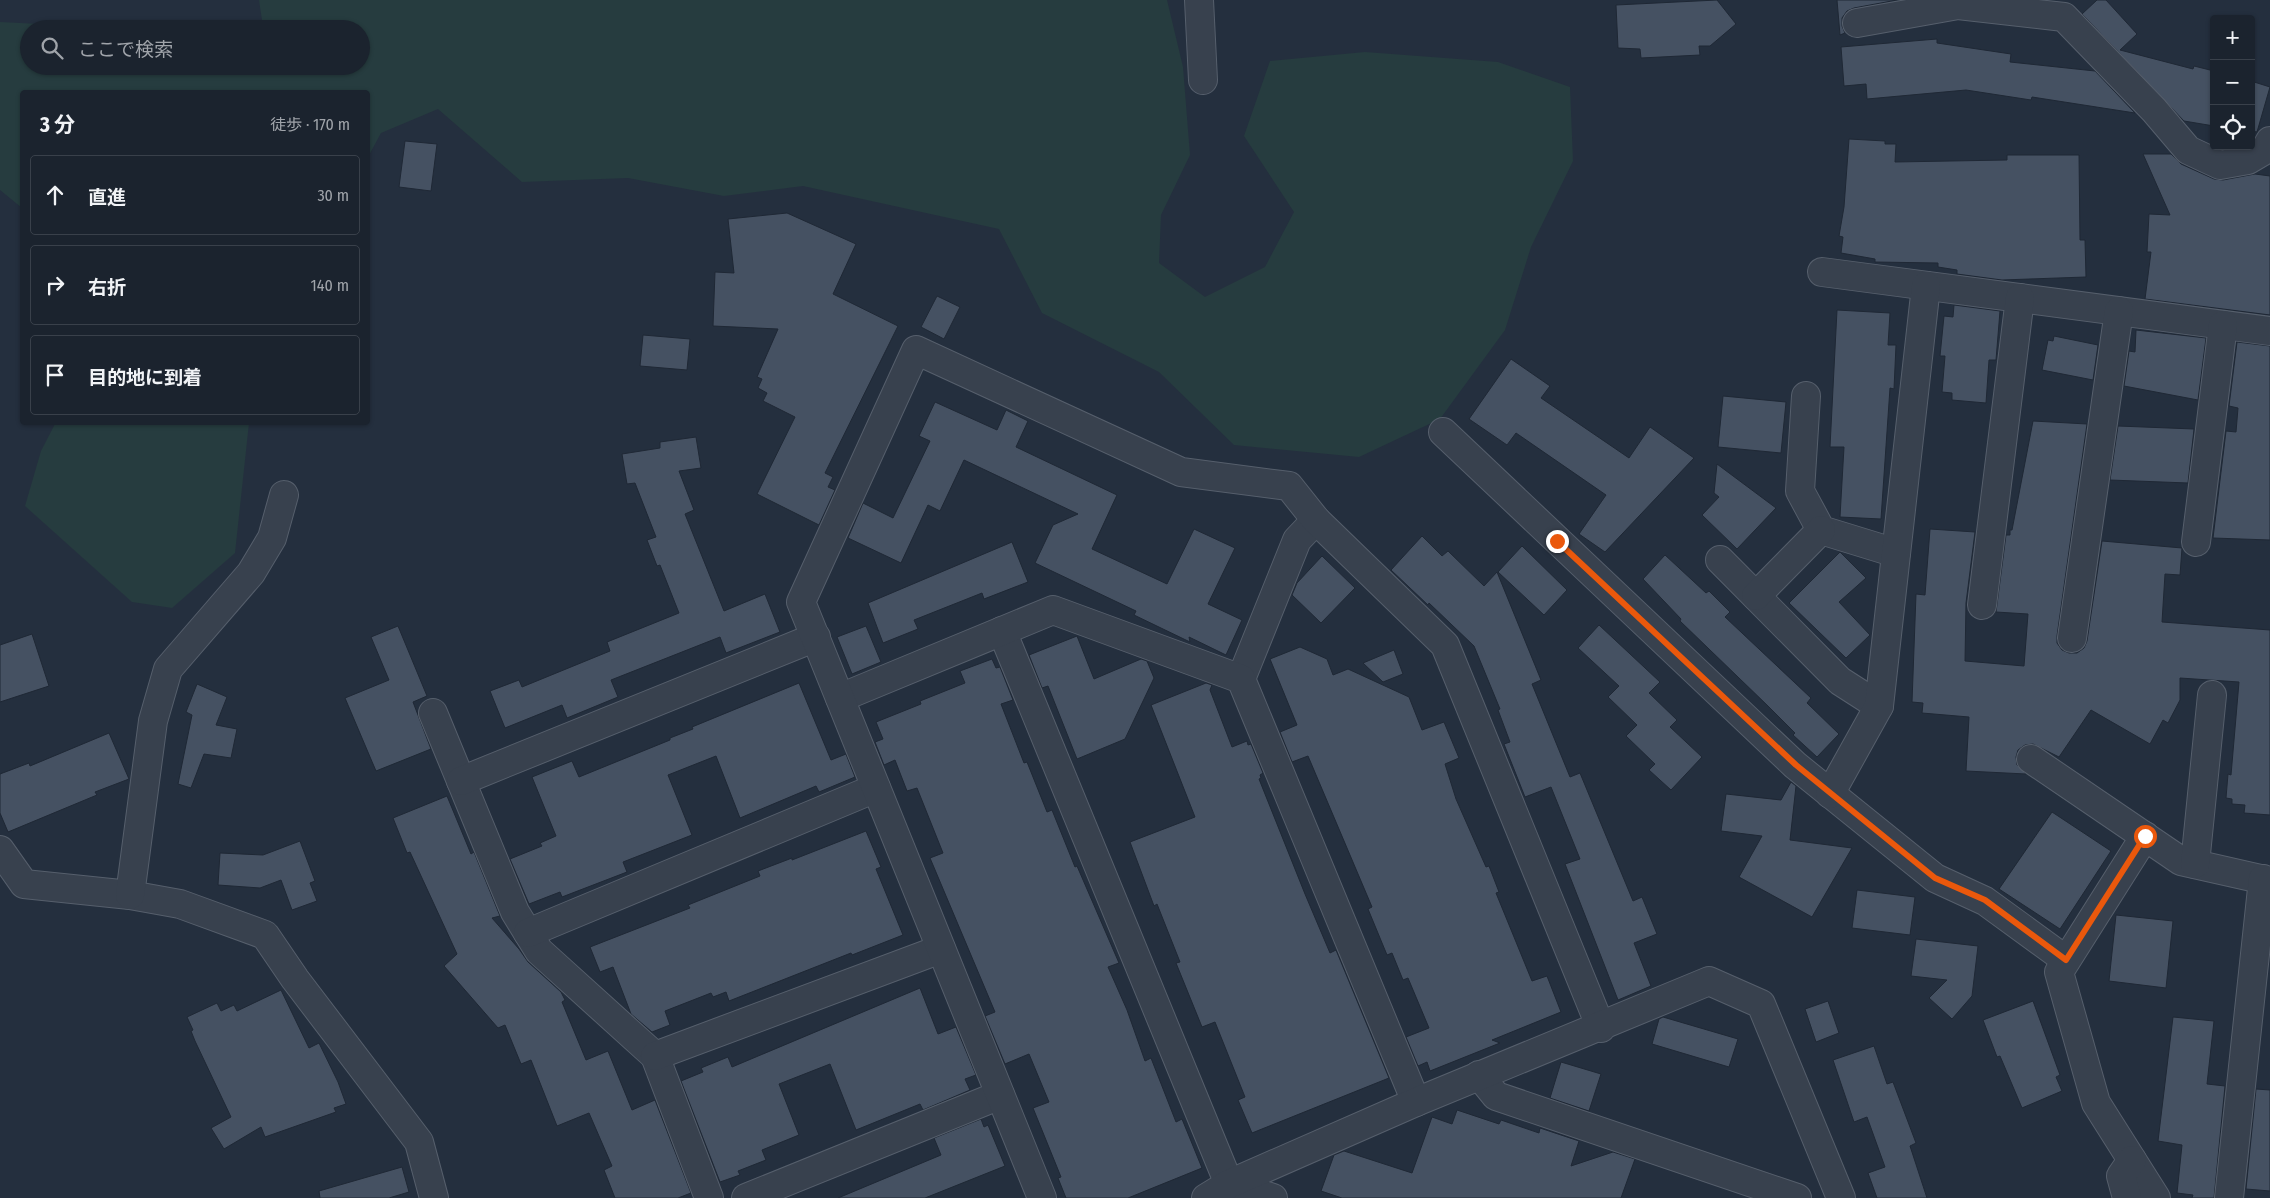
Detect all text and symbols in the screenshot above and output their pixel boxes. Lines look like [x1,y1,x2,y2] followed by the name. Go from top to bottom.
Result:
[2210,15,2255,150] map controls
[2210,15,2255,60] button: +
[20,20,370,75] search box
[38,34,66,62] icon: search
[78,38,173,61] text: ここで検索
[2210,60,2255,105] button: −
[2210,105,2255,150] button: locate
[40,112,75,138] text: 3 分
[270,115,350,134] text: 徒歩 · 170 m
[41,181,69,209] icon: ahead
[88,186,126,209] text: 直進
[317,186,349,205] text: 30 m
[41,271,69,299] icon: right
[88,276,126,299] text: 右折
[311,276,349,295] text: 140 m
[41,361,69,389] icon: arrive
[88,366,202,389] text: 目的地に到着
[1546,530,1569,553] route end
[2134,825,2157,848] route start

